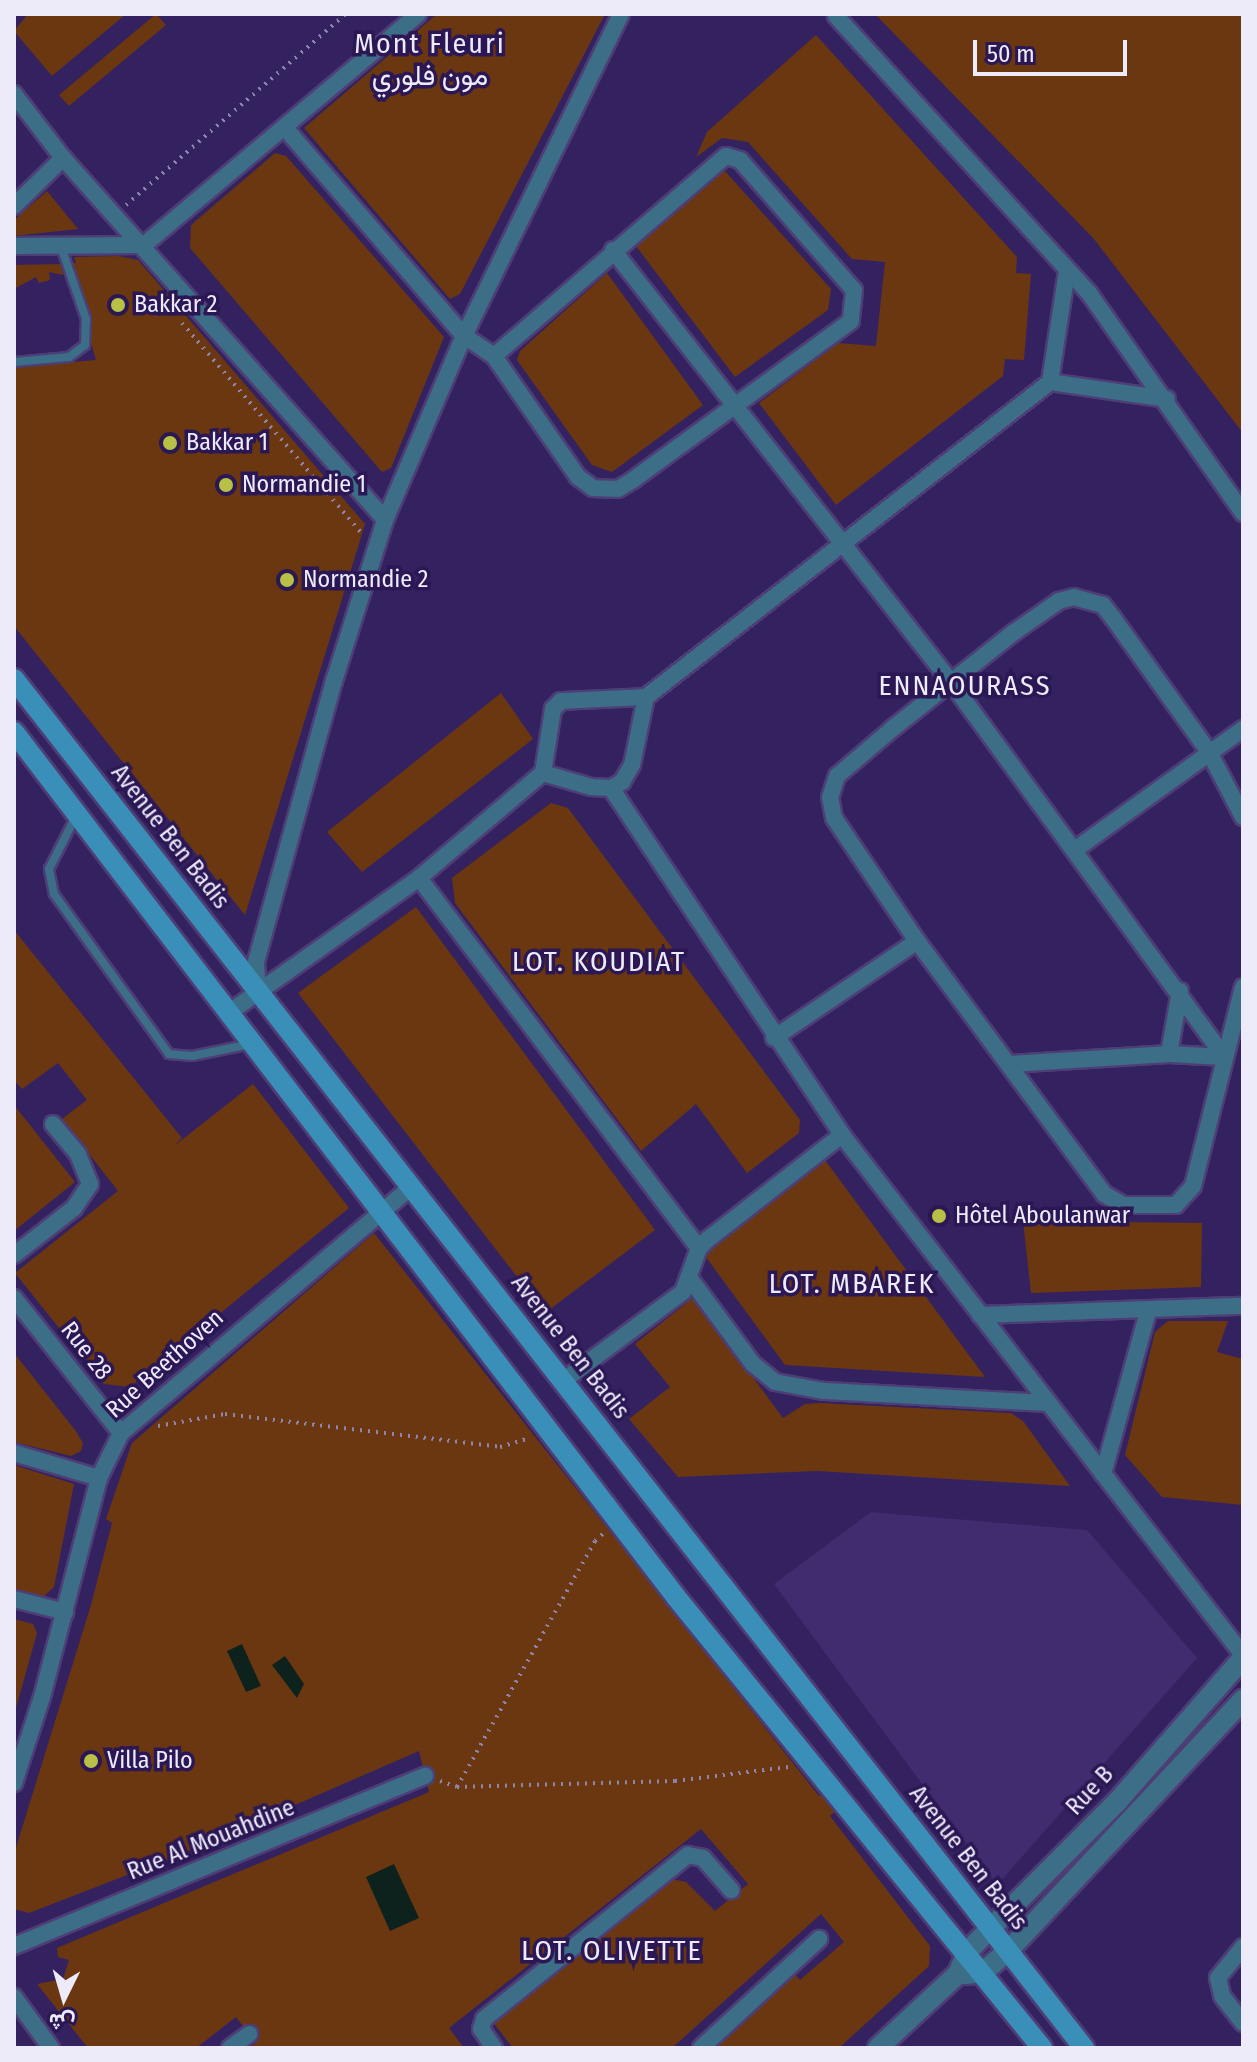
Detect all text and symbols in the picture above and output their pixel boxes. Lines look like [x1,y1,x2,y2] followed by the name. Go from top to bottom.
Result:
[977,24,1131,74] scale bar
[354,27,506,93] district label: Mont Fleuri مون فلوري
[987,40,1035,68] text: 50 m
[134,291,217,319] place label: Bakkar 2
[109,296,127,314] marker: Bakkar 2
[186,429,268,457] place label: Bakkar 1
[161,434,179,452] marker: Bakkar 1
[242,471,366,499] place label: Normandie 1
[217,476,235,494] marker: Normandie 1
[303,566,428,594] place label: Normandie 2
[278,571,296,589] marker: Normandie 2
[878,669,1052,703] district label: ENNAOURASS
[105,759,235,915] street label: Avenue Ben Badis
[512,945,686,979] district label: LOT. KOUDIAT
[955,1202,1130,1230] place label: Hôtel Aboulanwar
[930,1207,948,1225] marker: Hôtel Aboulanwar
[769,1267,935,1301] district label: LOT. MBAREK
[505,1269,635,1425] street label: Avenue Ben Badis
[100,1304,230,1424] street label: Rue Beethoven
[54,1316,118,1386] street label: Rue 28
[107,1747,193,1775] place label: Villa Pilo
[82,1752,100,1770] marker: Villa Pilo
[1060,1761,1120,1821] street label: Rue B
[903,1780,1033,1936] street label: Avenue Ben Badis
[123,1793,299,1887] street label: Rue Al Mouahdine
[521,1934,703,1968] district label: LOT. OLIVETTE
[24,1958,104,2038] north arrow
[48,2008,76,2037] text: ش

